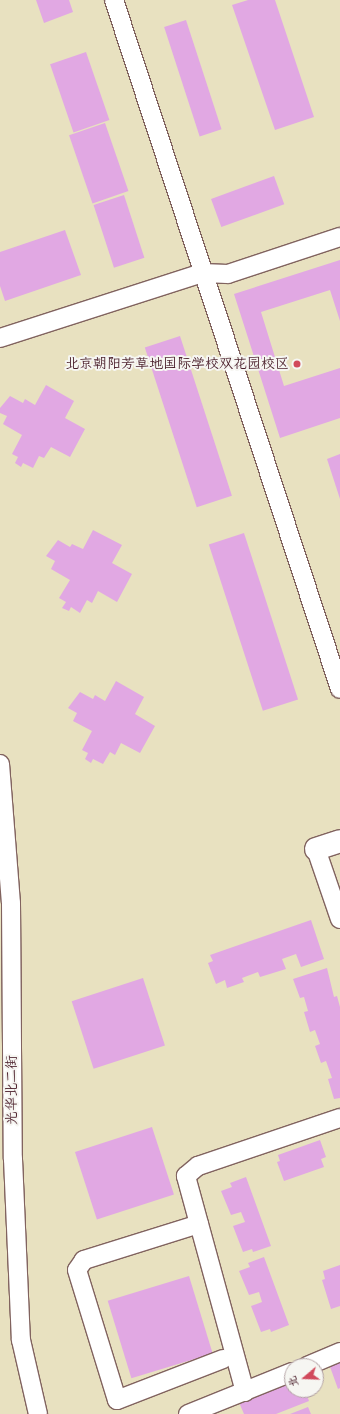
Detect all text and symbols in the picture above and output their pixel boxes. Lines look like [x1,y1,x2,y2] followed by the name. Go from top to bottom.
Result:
[65,356,289,372] place label: 北京朝阳芳草地国际学校双花园校区
[292,359,302,369] marker: 北京朝阳芳草地国际学校双花园校区
[4,1055,20,1125] street label: 光华北二街
[284,1358,324,1398] north arrow
[283,1373,304,1390] text: 北

